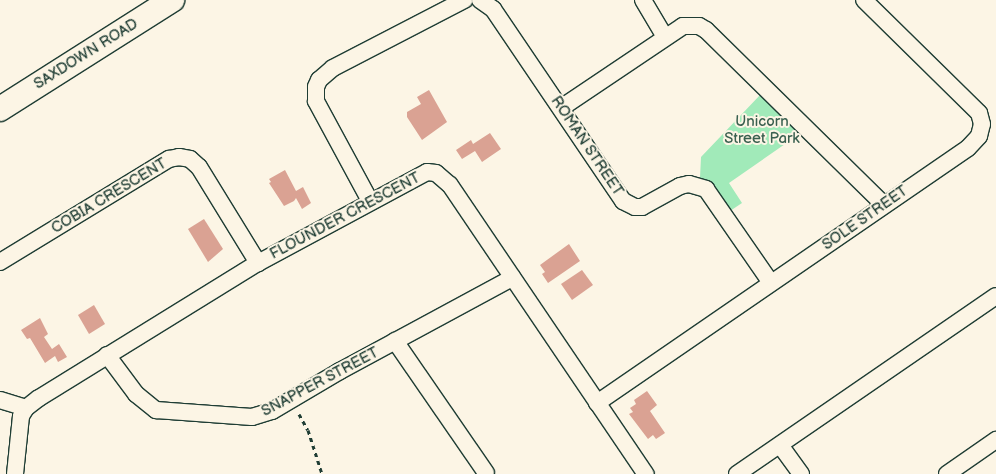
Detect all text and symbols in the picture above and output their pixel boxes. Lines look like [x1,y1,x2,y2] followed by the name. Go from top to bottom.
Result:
[31,15,141,93] street label: SAXDOWN ROAD
[547,93,627,199] street label: ROMAN STREET
[724,112,800,147] park label: Unicorn Street Park
[48,154,170,238] street label: COBIA CRESCENT
[267,169,423,263] street label: FLOUNDER CRESCENT
[819,182,911,254] street label: SOLE STREET
[258,343,382,421] street label: SNAPPER STREET

